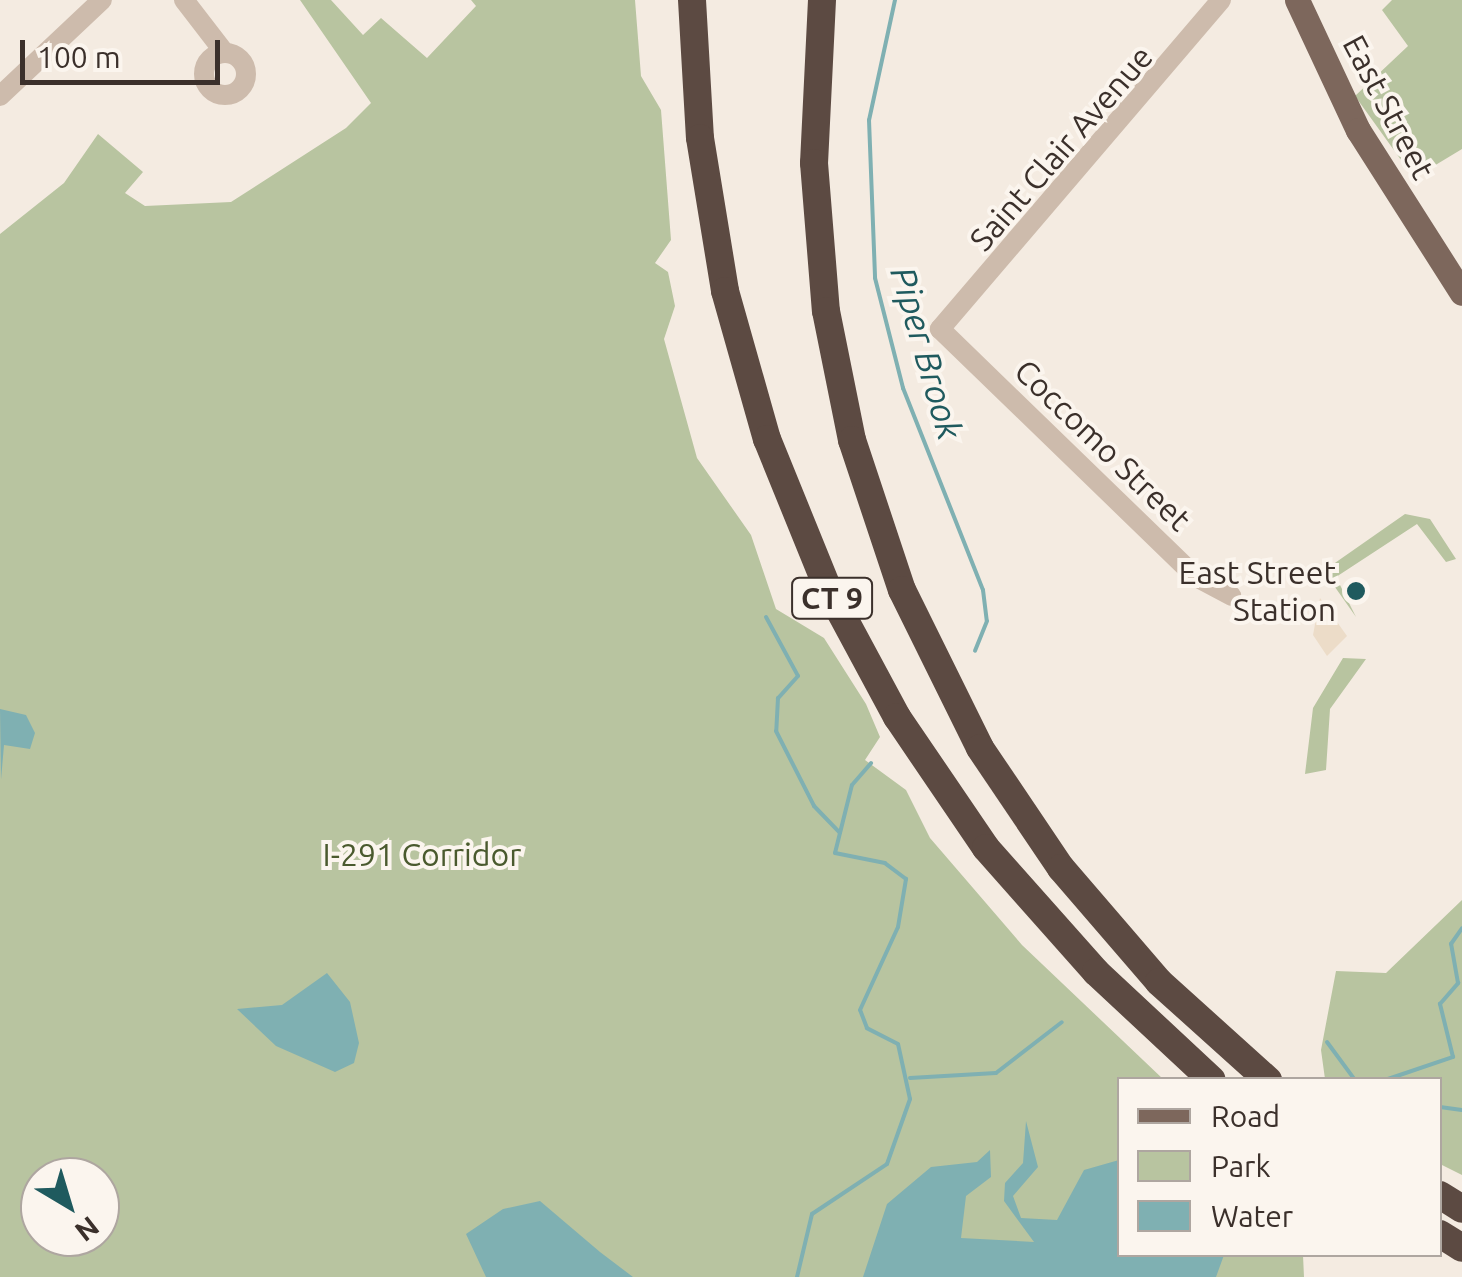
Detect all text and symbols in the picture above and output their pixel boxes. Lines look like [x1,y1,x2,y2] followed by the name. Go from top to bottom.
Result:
[25,20,225,82] scale bar
[1335,28,1443,186] street label: East Street
[962,38,1160,258] street label: Saint Clair Avenue
[37,40,121,74] text: 100 m
[882,262,972,444] water label: Piper Brook
[1007,351,1199,539] street label: Coccomo Street
[1178,554,1336,629] place label: East Street Station
[790,573,874,623] road number: CT 9
[1345,580,1367,602] marker: East Street Station
[323,835,521,873] park label: I-291 Corridor
[1117,1077,1442,1257] legend
[1211,1099,1280,1133] text: Road
[1211,1149,1271,1183] text: Park
[20,1157,120,1257] north arrow
[1211,1199,1293,1233] text: Water
[70,1211,105,1248] text: N

